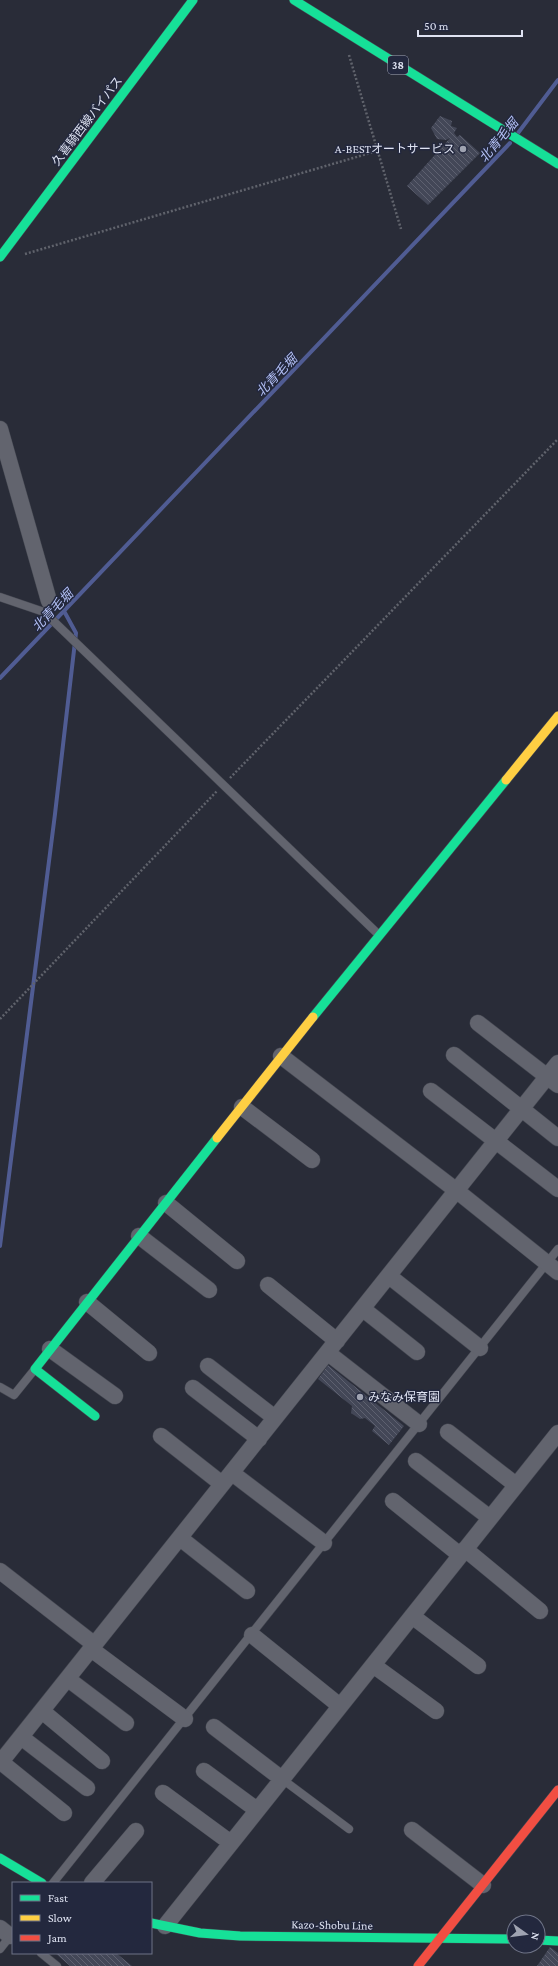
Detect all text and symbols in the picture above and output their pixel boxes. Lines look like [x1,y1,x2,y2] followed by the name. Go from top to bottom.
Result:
[418,12,522,38] scale bar
[424,19,449,33] text: 50 m
[388,56,408,74] road number: 38
[49,74,125,168] street label: 久喜騎西線バイパス
[476,114,522,165] water label: 北青毛堀
[335,142,455,156] place label: A-BESTオートサービス
[458,144,468,154] marker: A-BESTオートサービス
[253,350,301,399] water label: 北青毛堀
[29,585,77,634] water label: 北青毛堀
[368,1390,440,1404] place label: みなみ保育園
[355,1392,365,1402] marker: みなみ保育園
[12,1882,152,1954] legend
[48,1891,69,1905] text: Fast
[48,1911,72,1925] text: Slow
[506,1914,546,1954] north arrow
[291,1917,373,1933] street label: Kazo-Shobu Line
[47,1931,67,1945] text: Jam
[529,1931,542,1942] text: N

